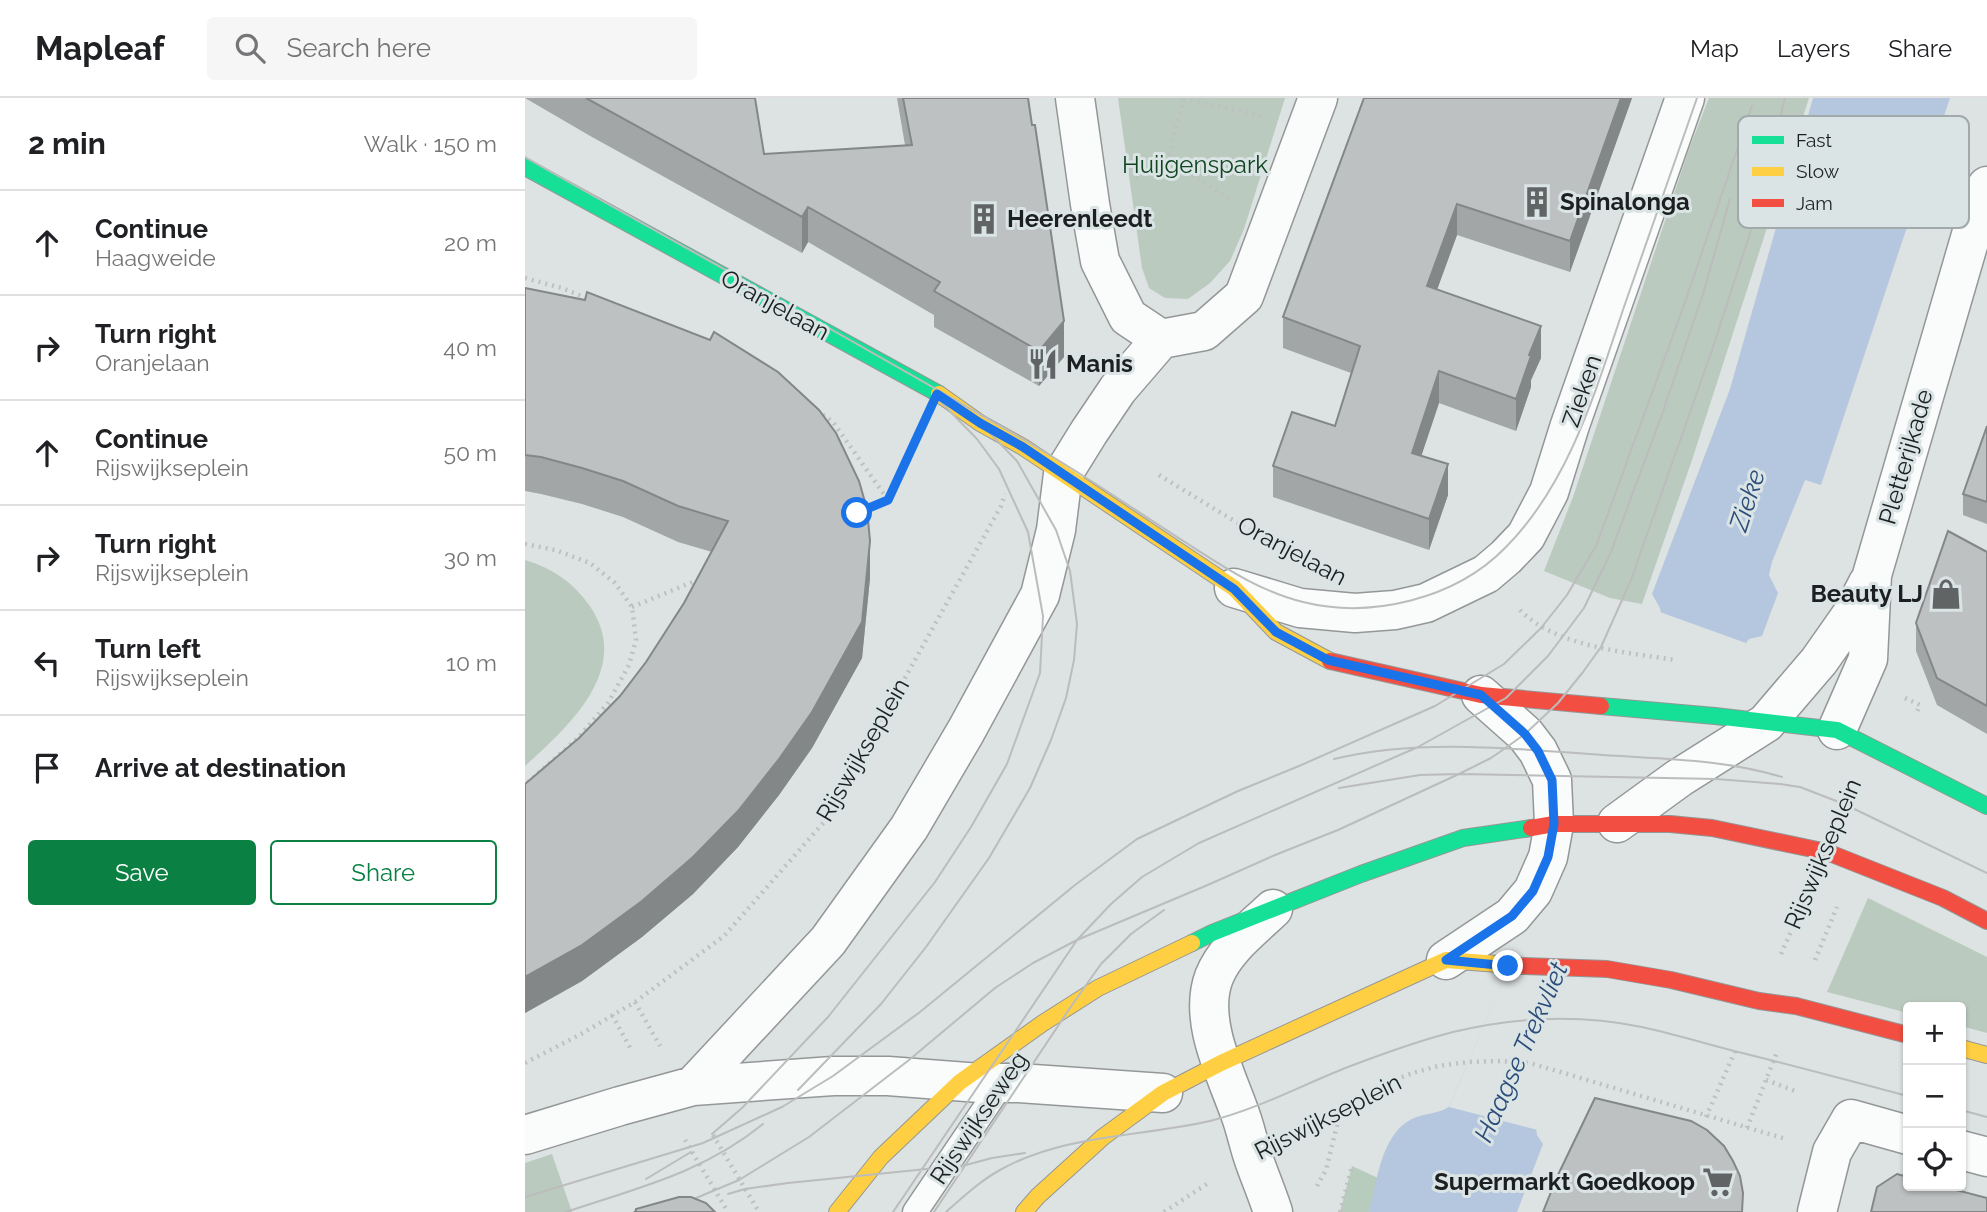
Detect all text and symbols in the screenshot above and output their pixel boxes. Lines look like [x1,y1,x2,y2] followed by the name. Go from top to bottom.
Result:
[207,17,697,80] search box
[35,29,165,68] text: Mapleaf
[231,29,269,67] icon: search
[287,33,431,63] text: Search here
[1690,34,1739,63] text: Map
[1777,34,1850,63] text: Layers
[1888,34,1952,63] text: Share
[1738,116,1969,228] legend
[28,126,106,161] text: 2 min
[1796,129,1832,151] text: Fast
[364,130,497,157] text: Walk · 150 m
[1122,150,1268,179] park label: Huijgenspark
[1796,160,1840,182] text: Slow
[1520,185,1554,219] building icon: Spinalonga
[1560,187,1690,216] place label: Spinalonga
[1796,192,1833,214] text: Jam
[967,202,1001,236] building icon: Heerenleedt
[1007,204,1152,233] place label: Heerenleedt
[95,214,208,244] text: Continue
[28,224,66,262] icon: ahead
[444,229,497,256] text: 20 m
[95,244,216,271] text: Haagweide
[716,263,835,346] street label: Oranjelaan
[95,319,216,349] text: Turn right
[28,329,66,367] icon: right
[443,334,497,361] text: 40 m
[1026,347,1060,381] restaurant icon: Manis
[95,349,210,376] text: Oranjelaan
[1066,349,1133,378] place label: Manis
[1556,351,1607,431] street label: Zieken
[1872,386,1939,528] street label: Pletterijkade
[95,424,208,454] text: Continue
[28,434,66,472] icon: ahead
[443,439,497,466] text: 50 m
[95,454,249,481] text: Rijswijkseplein
[1723,465,1771,535] water label: Zieke
[841,497,872,528] route start
[1233,510,1352,591] street label: Oranjelaan
[95,529,216,559] text: Turn right
[28,539,66,577] icon: right
[444,544,497,571] text: 30 m
[95,559,249,586] text: Rijswijkseplein
[1929,577,1963,611] shop icon: Beauty LJ
[1810,579,1923,608] place label: Beauty LJ
[95,634,201,664] text: Turn left
[28,644,66,682] icon: left
[446,649,497,676] text: 10 m
[95,664,249,691] text: Rijswijkseplein
[810,673,915,827] street label: Rijswijkseplein
[28,749,66,787] icon: arrive
[95,753,346,783] text: Arrive at destination
[1778,774,1867,933] street label: Rijswijkseplein
[28,840,256,905] button: Save
[270,840,497,905] button: Share
[1492,950,1523,981] route end
[1468,957,1574,1146] water label: Haagse Trekvliet
[1903,1002,1966,1191] map controls
[1903,1002,1966,1065] button: +
[924,1046,1034,1190] street label: Rijswijkseweg
[1903,1065,1966,1128] button: −
[1250,1067,1406,1166] street label: Rijswijkseplein
[1903,1128,1966,1191] button: locate
[1701,1165,1735,1199] supermarket icon: Supermarkt Goedkoop
[1434,1167,1695,1196] place label: Supermarkt Goedkoop

